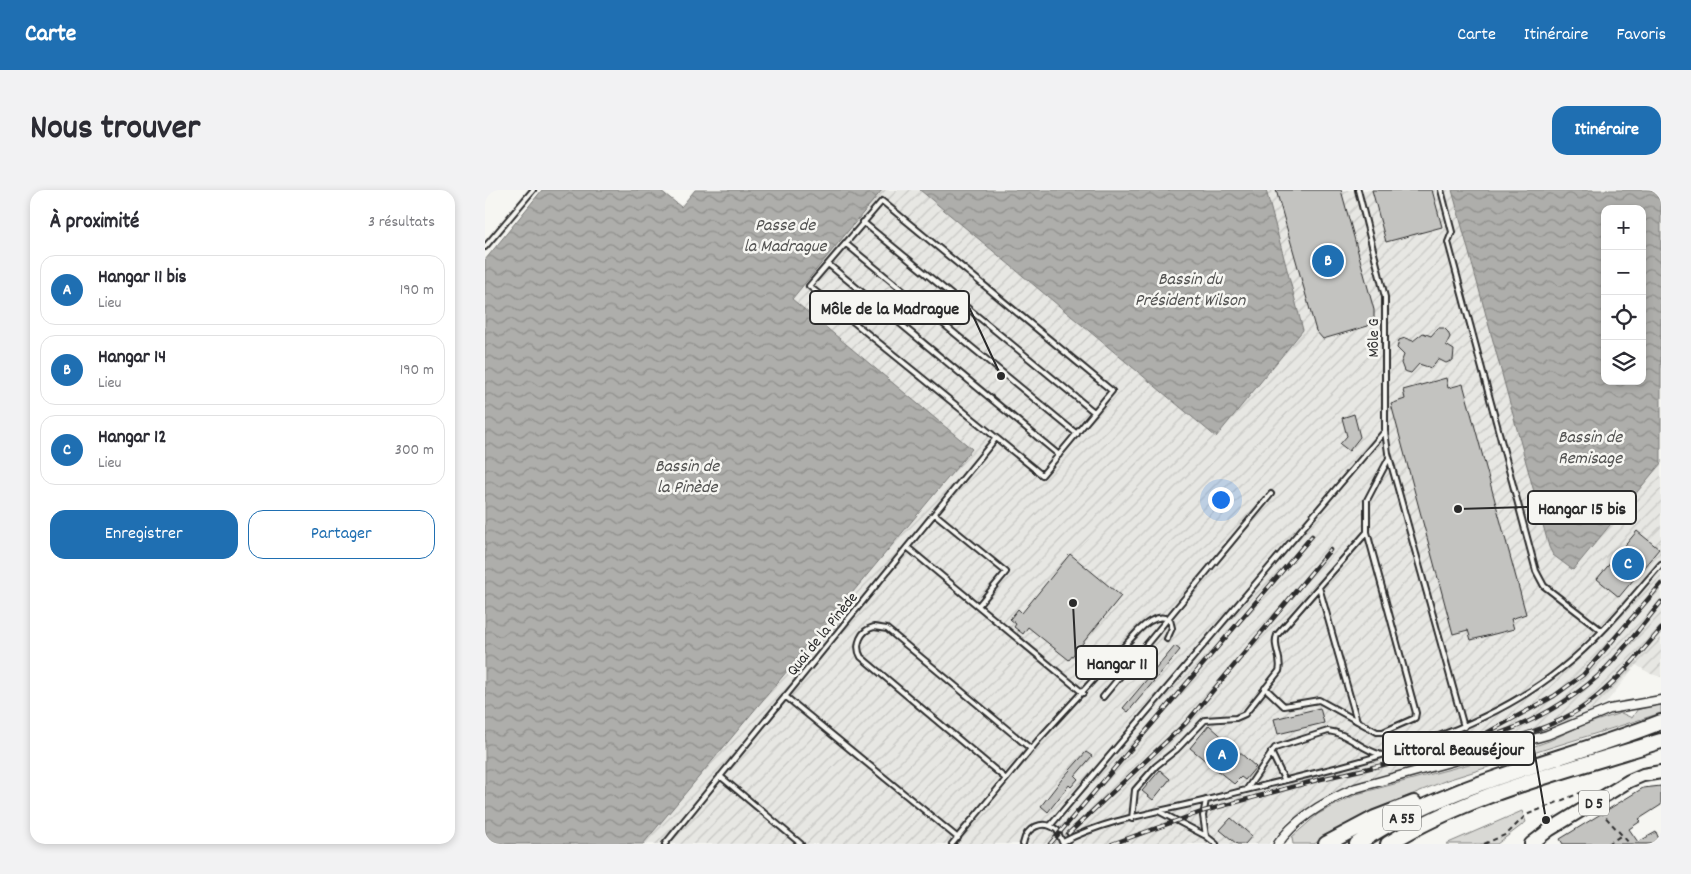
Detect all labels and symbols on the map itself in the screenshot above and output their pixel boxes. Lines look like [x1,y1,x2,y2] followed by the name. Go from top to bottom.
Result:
[744,214,828,260] water label: Passe de la Madrague
[1312,242,1344,280] pin: B
[1135,268,1246,314] water label: Bassin du Président Wilson
[810,291,969,324] callout: Môle de la Madrague
[821,298,959,323] text: Môle de la Madrague
[1363,318,1386,358] street label: Môle G
[1558,426,1623,472] water label: Bassin de Remisage
[655,455,720,501] water label: Bassin de la Pinède
[1208,487,1234,513] your location
[1528,491,1636,524] callout: Hangar 15 bis
[1538,498,1626,523] text: Hangar 15 bis
[1612,545,1644,583] pin: C
[782,587,864,682] street label: Quai de la Pinède
[1076,646,1157,679] callout: Hangar 11
[1087,653,1148,678] text: Hangar 11
[1383,732,1534,765] callout: Littoral Beauséjour
[1206,736,1238,774] pin: A
[1394,739,1525,764] text: Littoral Beauséjour
[1579,790,1609,816] road number: D 5
[1383,806,1421,830] road number: A 55

